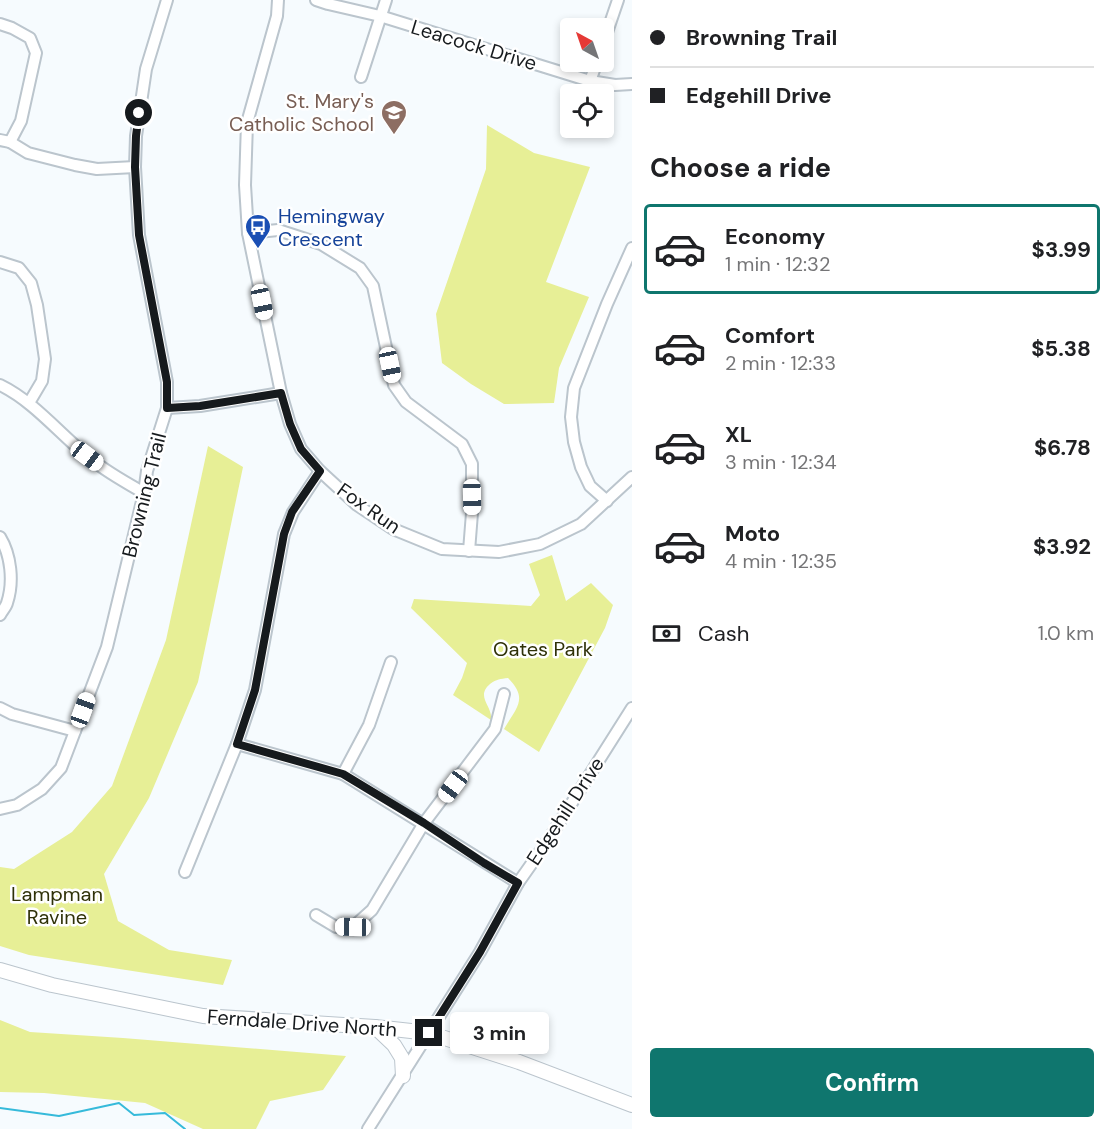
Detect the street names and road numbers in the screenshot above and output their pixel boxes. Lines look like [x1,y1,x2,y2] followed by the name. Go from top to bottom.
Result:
[408,14,540,76] street label: Leacock Drive
[116,430,172,560] street label: Browning Trail
[332,477,406,539] street label: Fox Run
[520,752,610,870] street label: Edgehill Drive
[206,1003,398,1043] street label: Ferndale Drive North

